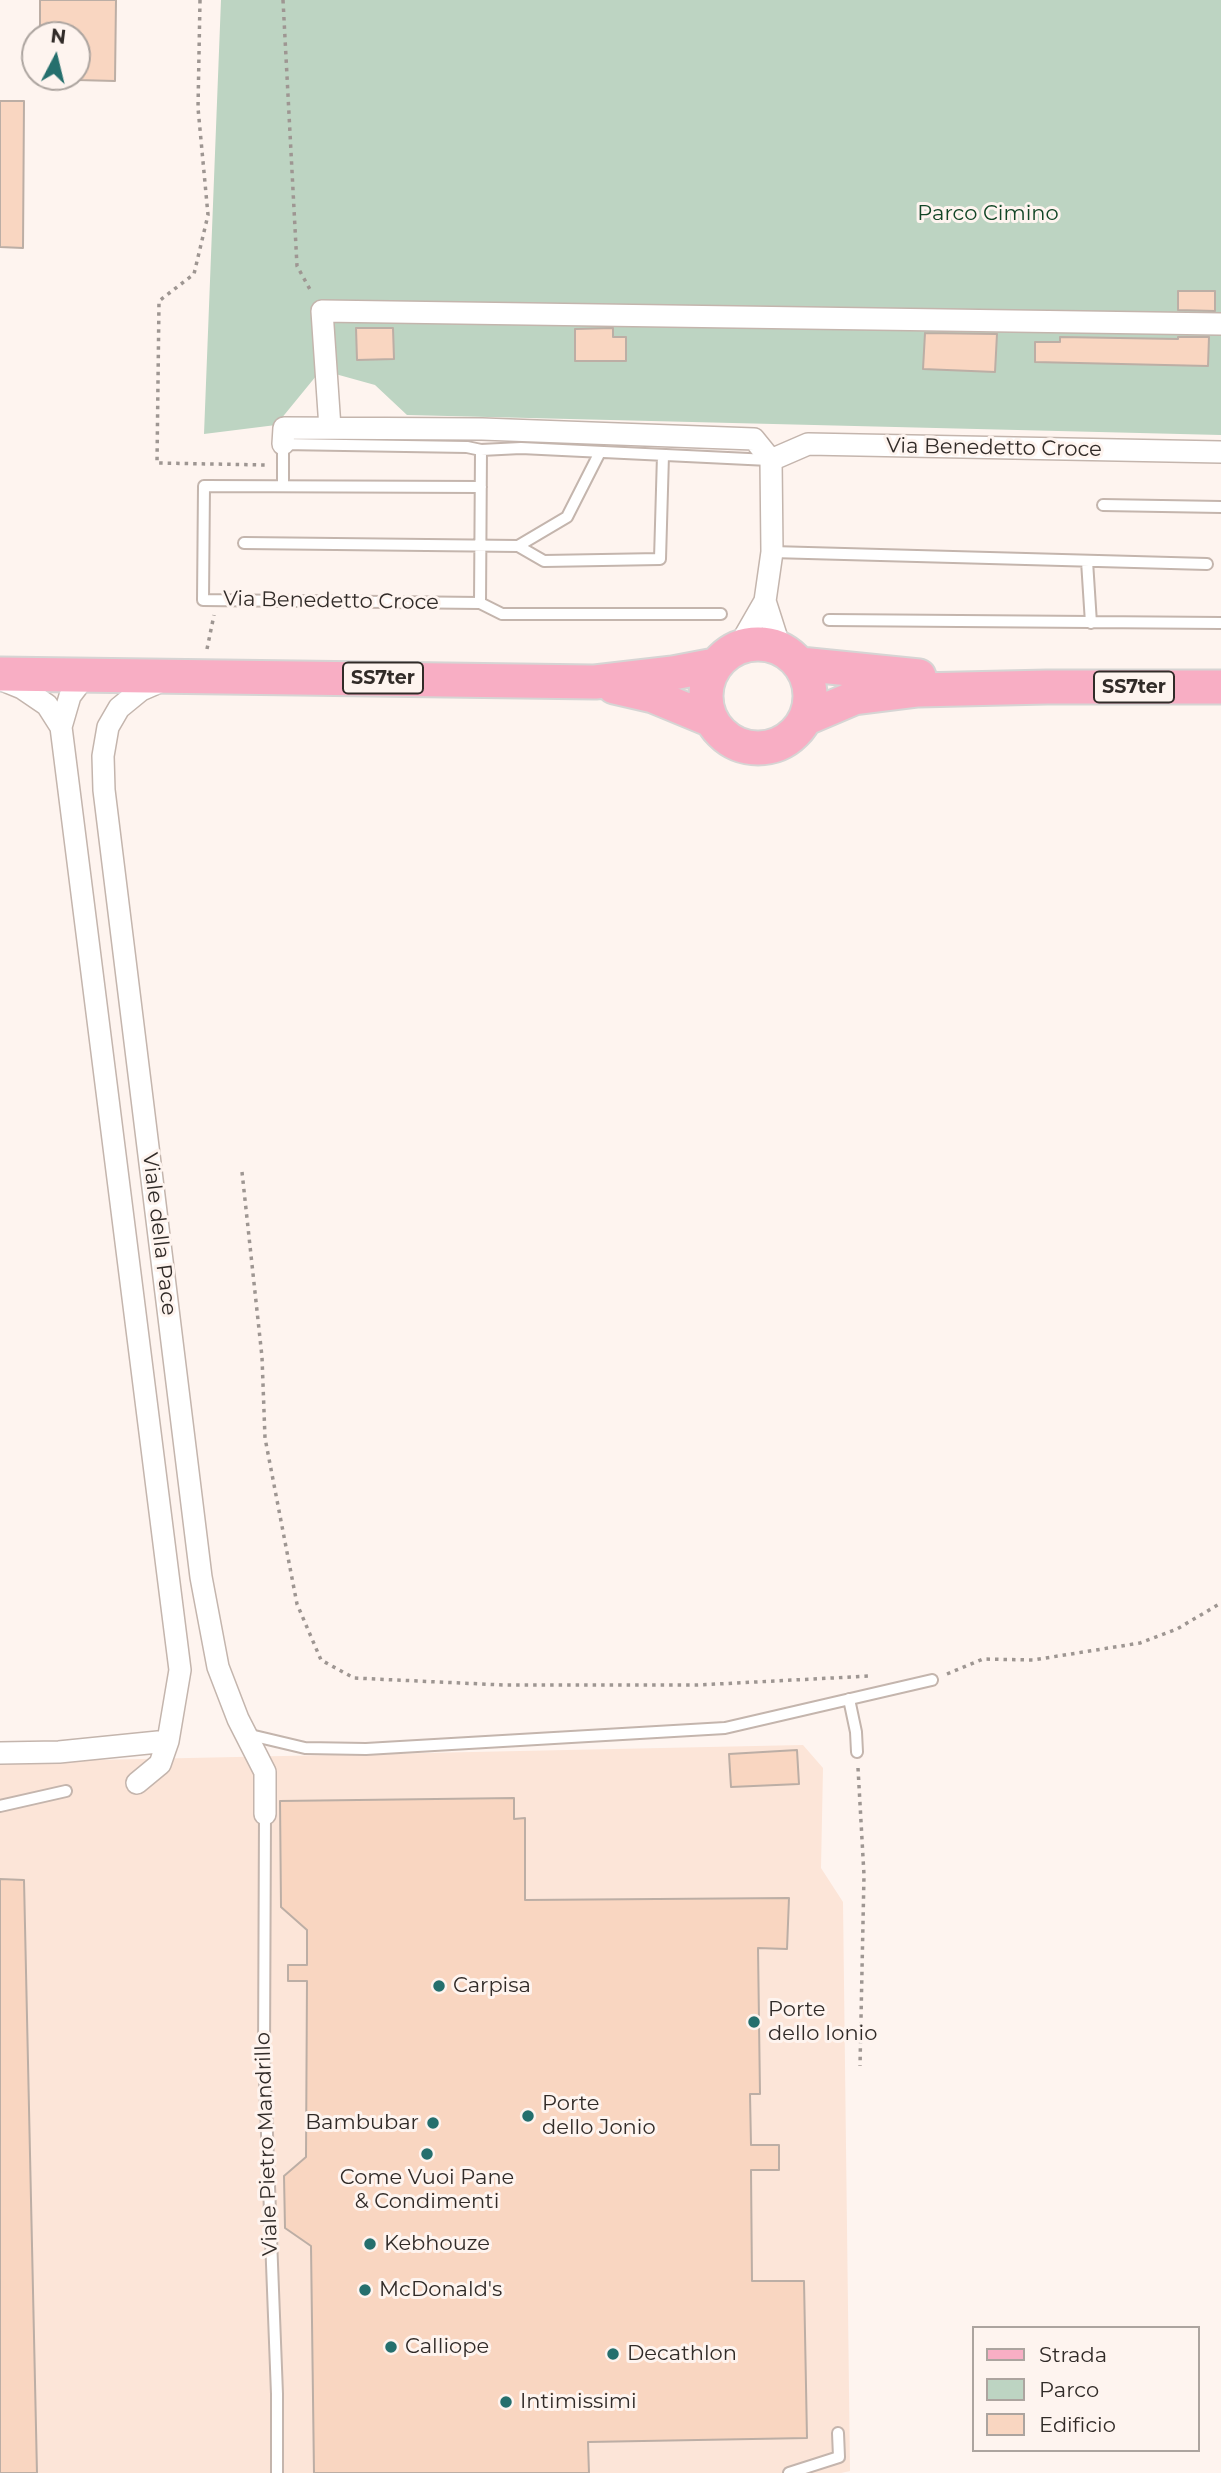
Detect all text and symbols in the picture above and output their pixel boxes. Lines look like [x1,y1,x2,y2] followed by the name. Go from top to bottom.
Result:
[21,21,91,91] north arrow
[49,24,67,49] text: N
[917,201,1059,227] park label: Parco Cimino
[886,434,1102,462] street label: Via Benedetto Croce
[223,587,439,615] street label: Via Benedetto Croce
[343,663,423,694] road number: SS7ter
[1094,672,1174,702] road number: SS7ter
[137,1151,181,1317] street label: Viale della Pace
[453,1973,531,1999] place label: Carpisa
[431,1978,447,1994] marker: Carpisa
[768,1997,877,2047] place label: Porte dello Ionio
[746,2014,762,2030] marker: Porte dello Ionio
[250,2032,284,2256] street label: Viale Pietro Mandrillo
[542,2091,656,2141] place label: Porte dello Jonio
[520,2108,536,2124] marker: Porte dello Jonio
[305,2110,419,2136] place label: Bambubar
[425,2115,441,2131] marker: Bambubar
[419,2146,435,2162] marker: Come Vuoi Pane & Condimenti
[340,2165,514,2215] place label: Come Vuoi Pane & Condimenti
[384,2231,490,2257] place label: Kebhouze
[362,2236,378,2252] marker: Kebhouze
[379,2277,502,2303] place label: McDonald's
[357,2282,373,2298] marker: McDonald's
[972,2326,1200,2452] legend
[405,2334,489,2360] place label: Calliope
[383,2339,399,2355] marker: Calliope
[627,2341,737,2367] place label: Decathlon
[1039,2342,1107,2367] text: Strada
[605,2346,621,2362] marker: Decathlon
[1039,2377,1099,2402] text: Parco
[520,2389,637,2415] place label: Intimissimi
[498,2394,514,2410] marker: Intimissimi
[1039,2412,1116,2437] text: Edificio

